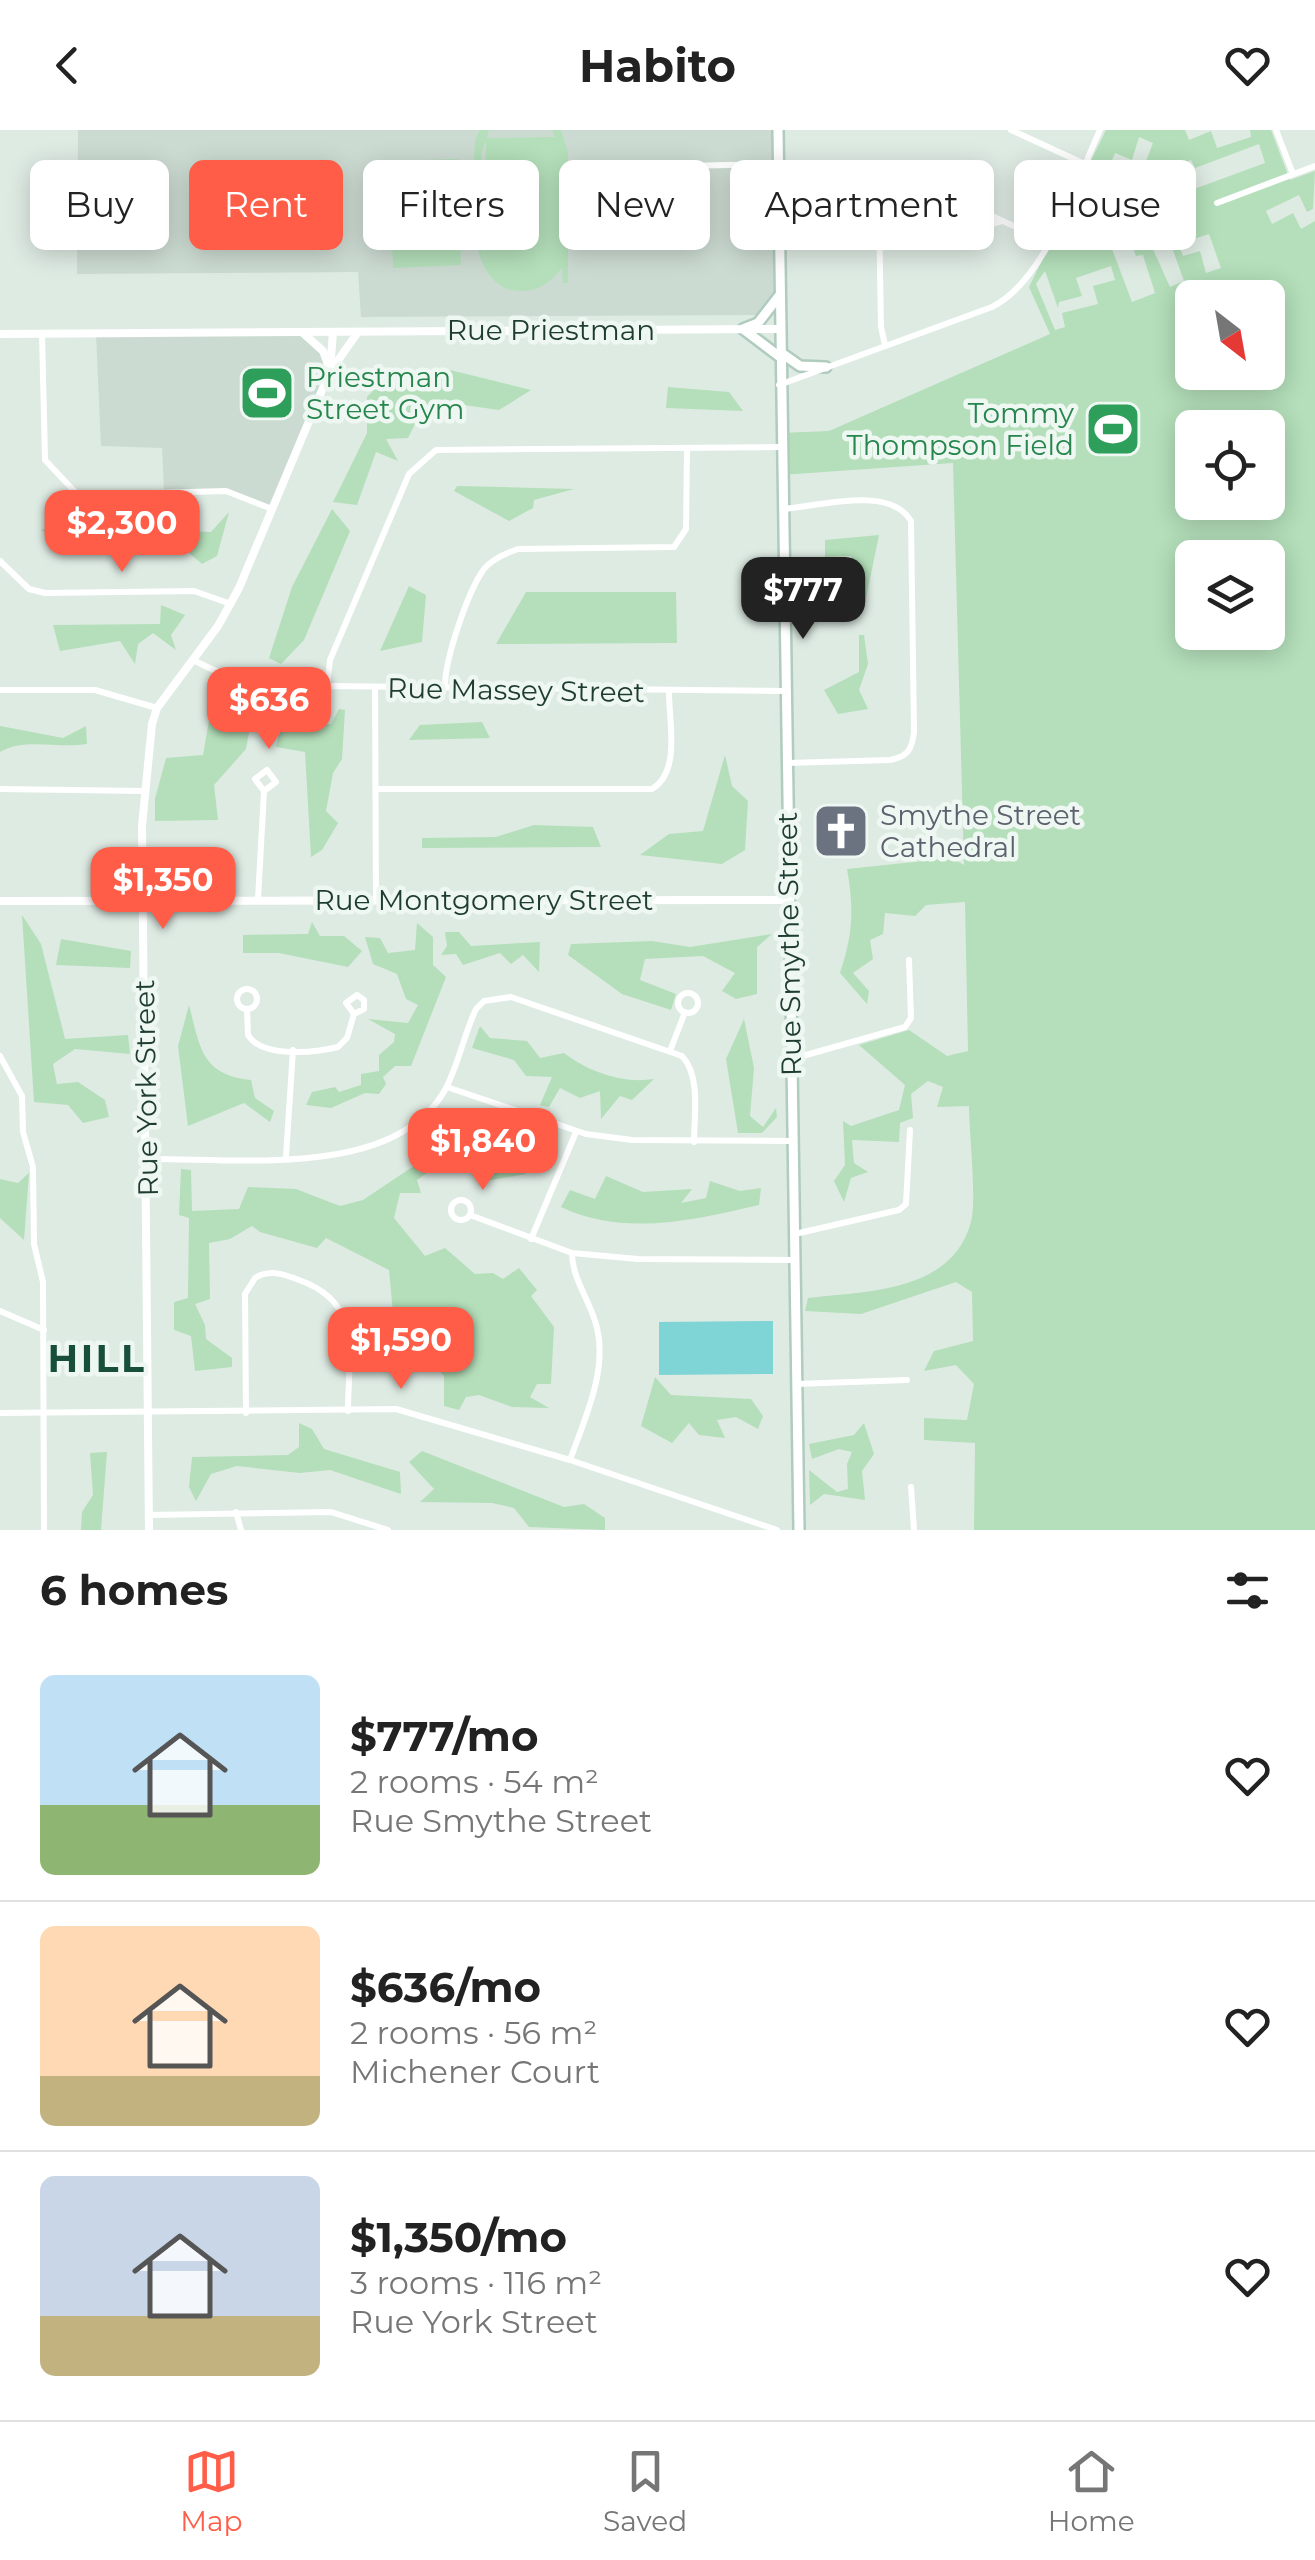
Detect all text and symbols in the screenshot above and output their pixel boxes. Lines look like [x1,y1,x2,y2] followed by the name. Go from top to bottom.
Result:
[40,38,95,93] icon: back
[579,38,736,93] text: Habito
[1220,38,1275,93] icon: heart
[30,160,169,250] chip: Buy
[189,160,343,250] chip: Rent
[363,160,539,250] chip: Filters
[559,160,710,250] chip: New
[730,160,994,250] chip: Apartment
[1014,160,1196,250] chip: House
[1175,280,1285,390] north arrow
[1175,280,1285,650] map controls
[447,313,655,347] street label: Rue Priestman
[306,360,465,426] place label: Priestman Street Gym
[237,363,297,423] sports icon: Priestman Street Gym
[847,396,1075,462] place label: Tommy Thompson Field
[1083,399,1143,459] sports icon: Tommy Thompson Field
[1175,410,1285,520] button: locate
[41,490,203,575] pin: $2,300
[67,503,177,542] text: $2,300
[1175,540,1285,650] button: layers
[744,557,862,642] pin: $777
[763,570,843,609] text: $777
[210,667,328,752] pin: $636
[387,671,645,709] street label: Rue Massey Street
[229,680,309,719] text: $636
[880,798,1081,864] place label: Smythe Street Cathedral
[811,801,871,861] church icon: Smythe Street Cathedral
[770,812,808,1076] street label: Rue Smythe Street
[82,847,244,932] pin: $1,350
[113,860,213,899] text: $1,350
[315,883,653,917] street label: Rue Montgomery Street
[127,979,165,1197] street label: Rue York Street
[402,1108,564,1193] pin: $1,840
[430,1121,536,1160] text: $1,840
[320,1307,482,1392] pin: $1,590
[350,1320,452,1359] text: $1,590
[47,1335,147,1382] district label: HILL
[1220,1563,1275,1618] icon: filters
[40,1564,228,1616] text: 6 homes
[350,1710,538,1762] text: $777/mo
[120,1715,240,1835] icon: home
[1220,1748,1275,1803] icon: heart
[350,1762,599,1801] text: 2 rooms · 54 m²
[350,1801,652,1840] text: Rue Smythe Street
[350,1961,541,2013] text: $636/mo
[120,1966,240,2086] icon: home
[1220,1999,1275,2054] icon: heart
[350,2013,597,2052] text: 2 rooms · 56 m²
[350,2052,600,2091] text: Michener Court
[350,2211,567,2263] text: $1,350/mo
[120,2216,240,2336] icon: home
[1220,2249,1275,2304] icon: heart
[350,2263,602,2302] text: 3 rooms · 116 m²
[350,2302,598,2341] text: Rue York Street
[180,2444,243,2538] tab: Map
[603,2444,687,2538] tab: Saved
[1048,2444,1135,2538] tab: Home

